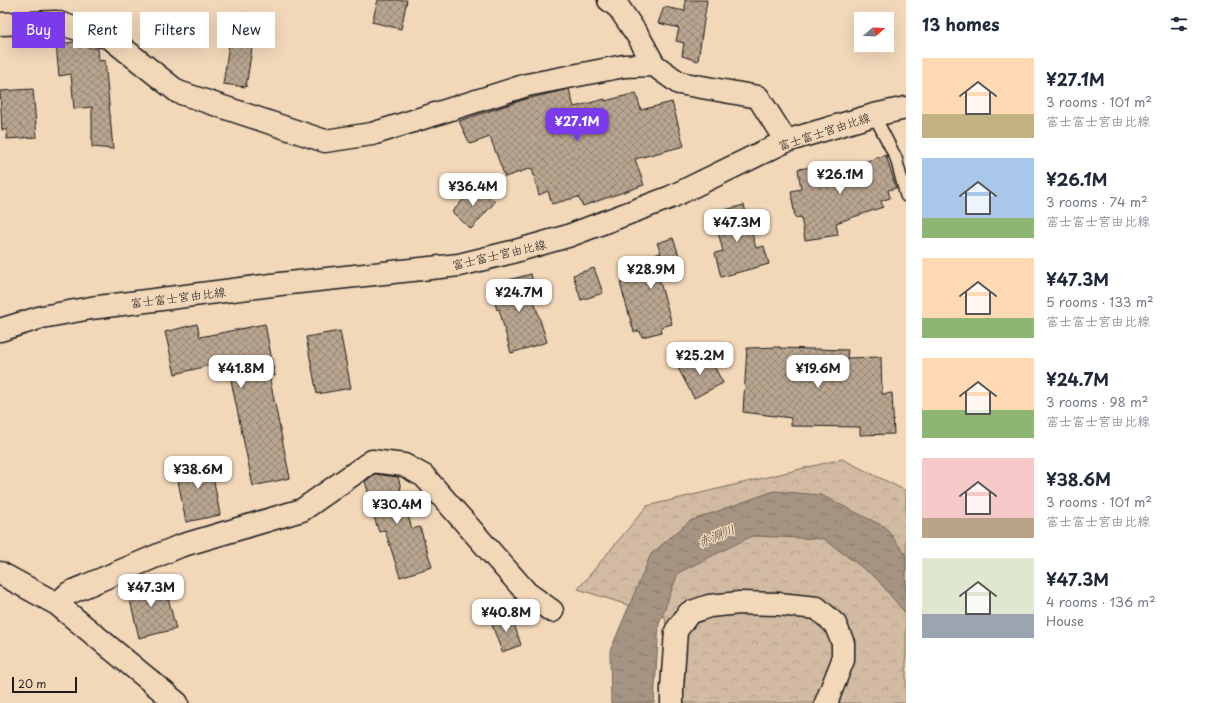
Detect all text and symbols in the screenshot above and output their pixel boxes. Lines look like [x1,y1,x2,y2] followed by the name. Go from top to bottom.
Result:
[922,11,999,37] text: 13 homes
[12,12,65,48] chip: Buy
[73,12,132,48] chip: Rent
[140,12,209,48] chip: Filters
[217,12,275,48] chip: New
[854,12,894,52] north arrow
[854,12,894,52] map controls
[1168,13,1190,35] icon: filters
[1046,66,1105,92] text: ¥27.1M
[954,74,1002,122] icon: home
[1046,92,1152,111] text: 3 rooms · 101 m²
[544,108,610,142] pin: ¥27.1M
[776,108,872,154] street label: 富士富士宮由比線
[555,111,599,130] text: ¥27.1M
[1046,111,1150,130] text: 富士富士宮由比線
[807,161,873,195] pin: ¥26.1M
[817,164,863,183] text: ¥26.1M
[1046,166,1107,192] text: ¥26.1M
[440,173,506,207] pin: ¥36.4M
[954,174,1002,222] icon: home
[448,176,498,195] text: ¥36.4M
[1046,192,1148,211] text: 3 rooms · 74 m²
[704,209,770,243] pin: ¥47.3M
[1046,211,1150,230] text: 富士富士宮由比線
[713,212,761,231] text: ¥47.3M
[450,234,548,274] street label: 富士富士宮由比線
[618,256,684,290] pin: ¥28.9M
[627,259,675,278] text: ¥28.9M
[1046,266,1109,292] text: ¥47.3M
[954,274,1002,322] icon: home
[486,279,552,313] pin: ¥24.7M
[129,282,227,312] street label: 富士富士宮由比線
[495,282,543,301] text: ¥24.7M
[1046,292,1154,311] text: 5 rooms · 133 m²
[1046,311,1150,330] text: 富士富士宮由比線
[667,342,733,376] pin: ¥25.2M
[675,345,725,364] text: ¥25.2M
[208,355,274,389] pin: ¥41.8M
[785,355,851,389] pin: ¥19.6M
[218,358,264,377] text: ¥41.8M
[795,358,841,377] text: ¥19.6M
[1046,366,1109,392] text: ¥24.7M
[954,374,1002,422] icon: home
[1046,392,1148,411] text: 3 rooms · 98 m²
[1046,411,1150,430] text: 富士富士宮由比線
[165,456,231,490] pin: ¥38.6M
[173,459,223,478] text: ¥38.6M
[1046,466,1111,492] text: ¥38.6M
[954,474,1002,522] icon: home
[364,491,430,525] pin: ¥30.4M
[1046,492,1152,511] text: 3 rooms · 101 m²
[372,494,422,513] text: ¥30.4M
[1046,511,1150,530] text: 富士富士宮由比線
[694,519,738,551] water label: 赤淵川
[1046,566,1109,592] text: ¥47.3M
[118,574,184,608] pin: ¥47.3M
[954,574,1002,622] icon: home
[127,577,175,596] text: ¥47.3M
[1046,592,1156,611] text: 4 rooms · 136 m²
[473,599,539,633] pin: ¥40.8M
[481,602,531,621] text: ¥40.8M
[1046,611,1084,630] text: House
[12,675,77,694] scale bar
[18,675,46,692] text: 20 m

